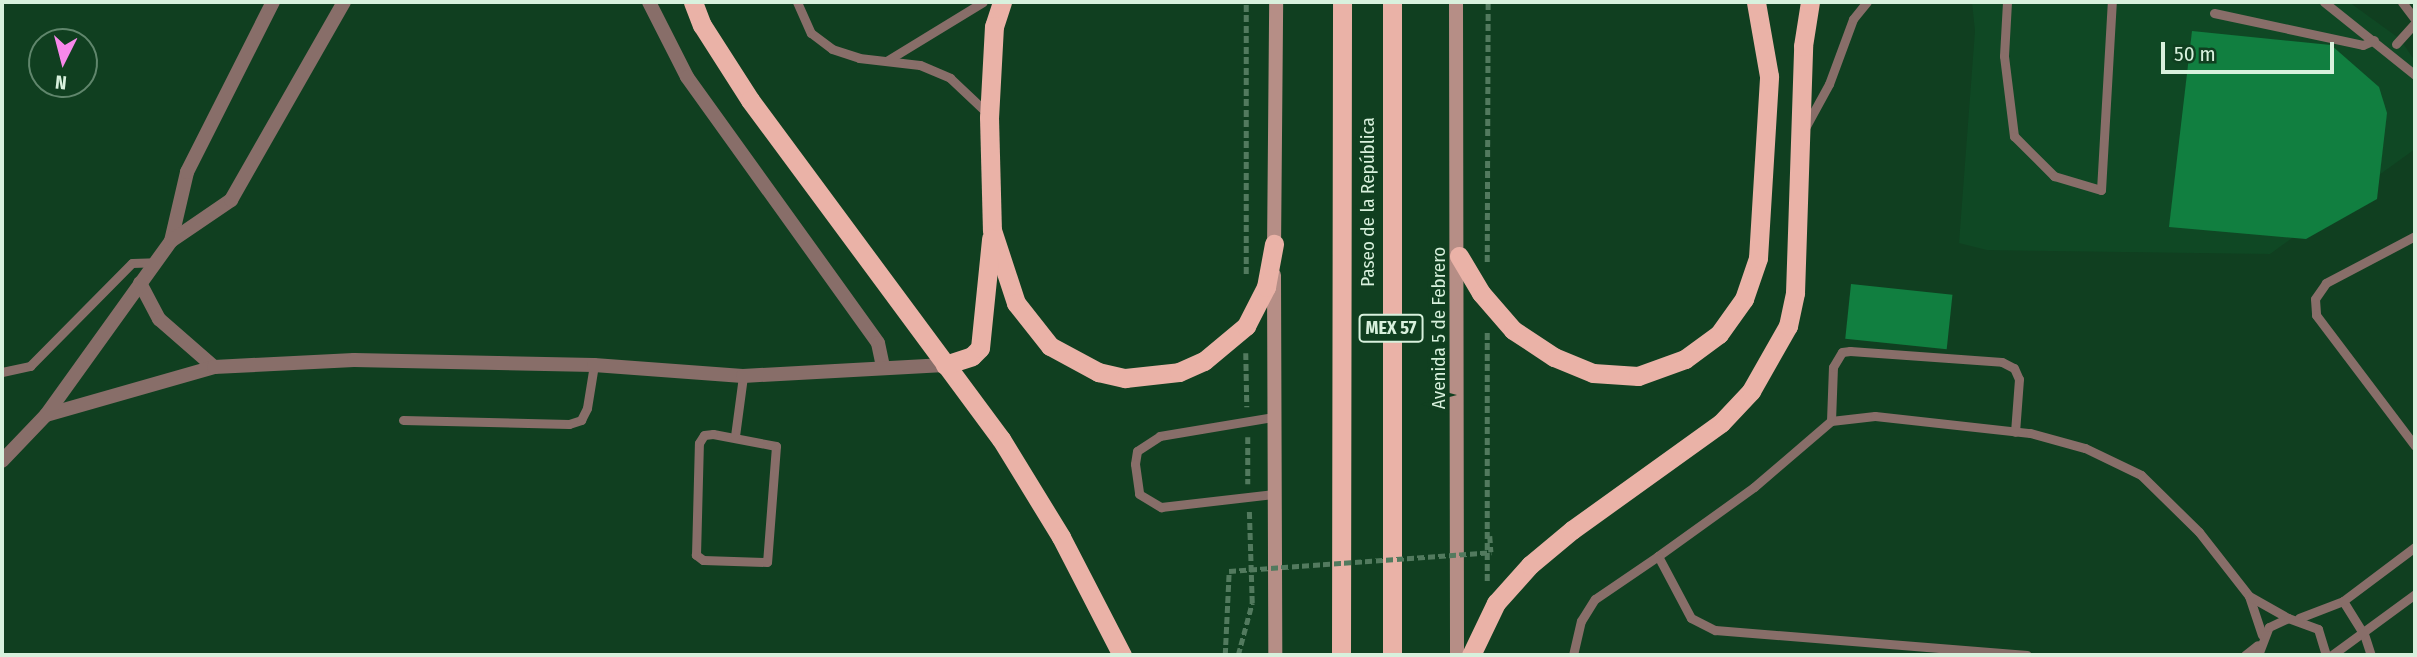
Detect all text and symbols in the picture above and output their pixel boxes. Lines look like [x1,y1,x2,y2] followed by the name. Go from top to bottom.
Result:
[28,28,98,98] north arrow
[2165,28,2338,72] scale bar
[2174,41,2216,67] text: 50 m
[54,70,68,94] text: N
[1357,117,1379,287] street label: Paseo de la República
[1428,247,1450,409] street label: Avenida 5 de Febrero
[1358,314,1424,342] road number: MEX 57

